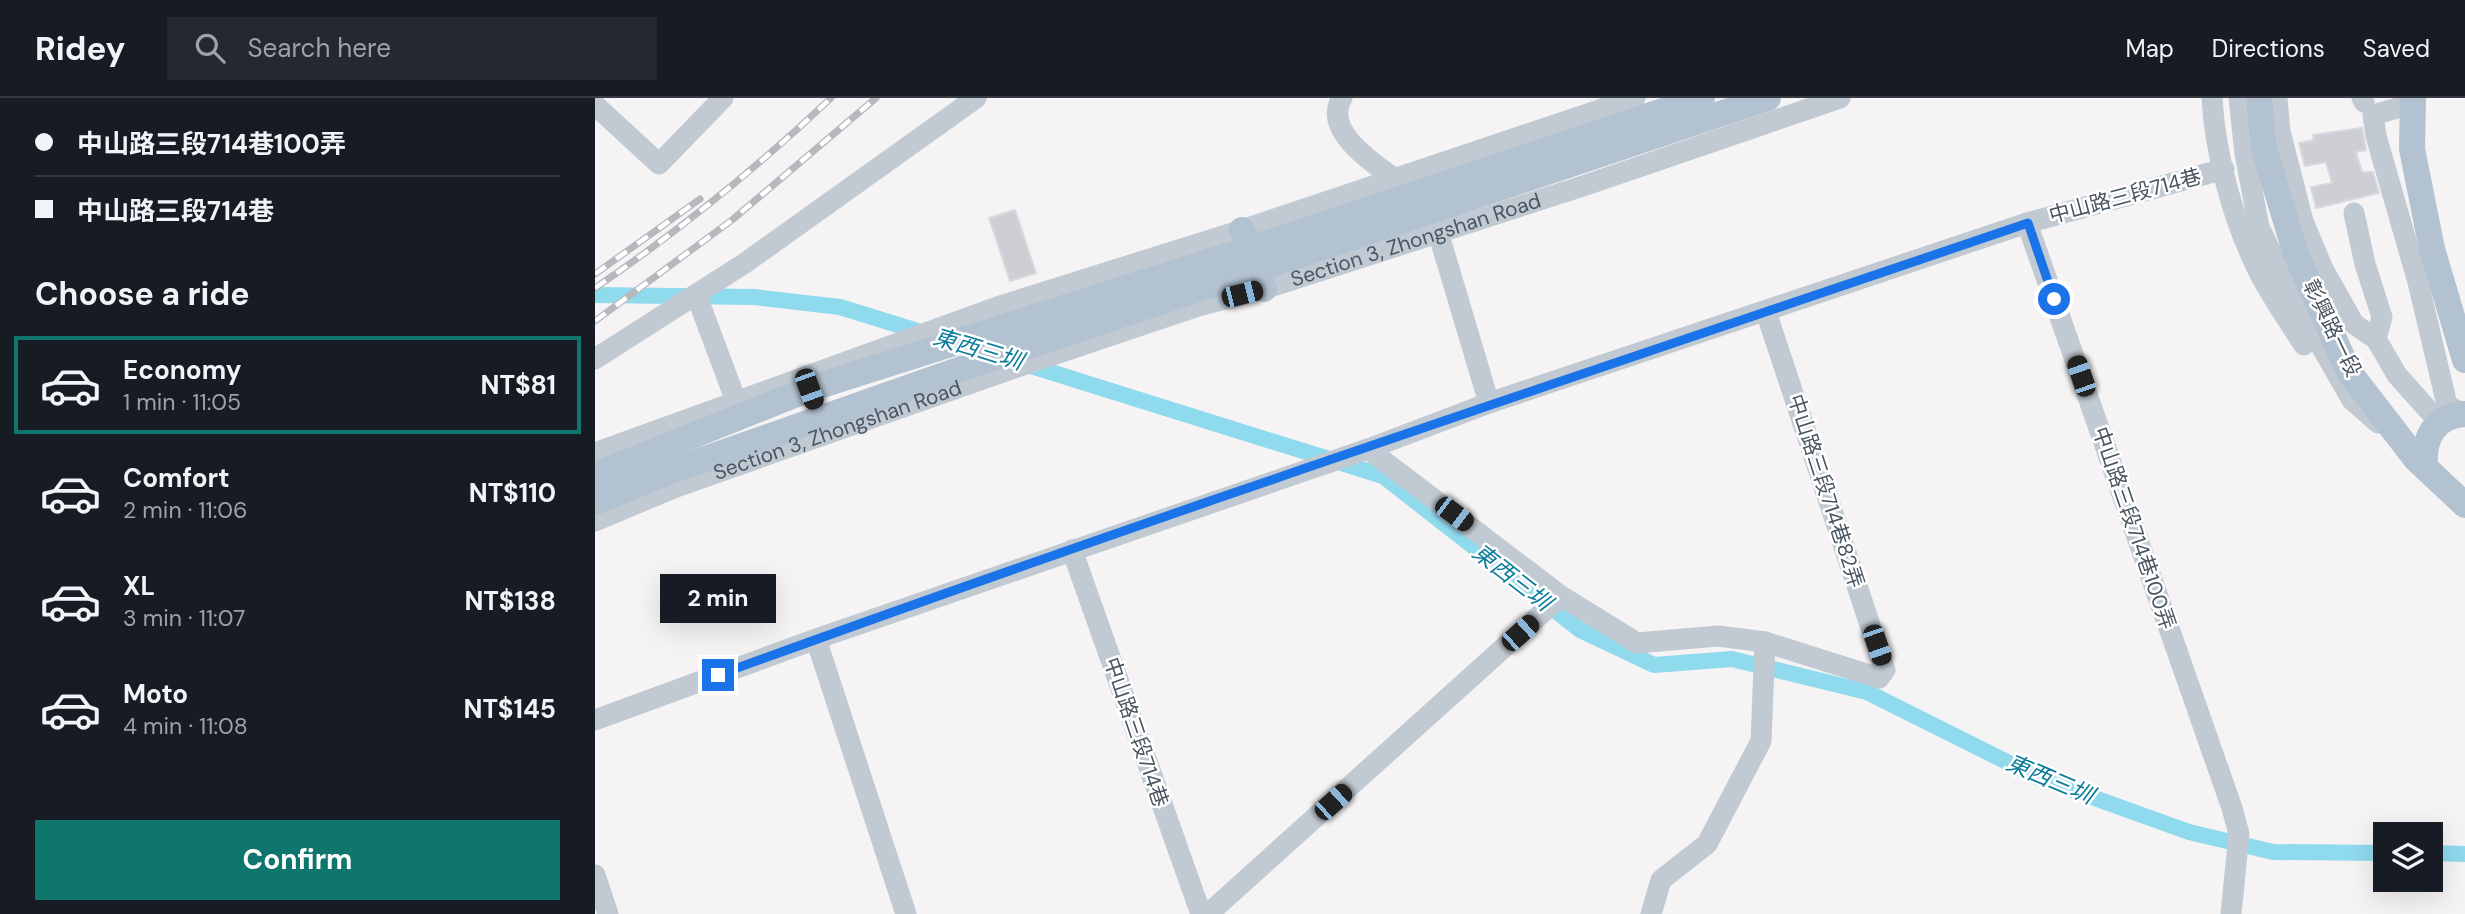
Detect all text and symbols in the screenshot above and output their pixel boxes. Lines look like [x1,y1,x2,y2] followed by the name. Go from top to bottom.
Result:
[167,17,657,80] search box
[35,27,125,70] text: Ridey
[191,29,229,67] icon: search
[247,31,391,65] text: Search here
[2126,33,2174,64] text: Map
[2212,33,2325,64] text: Directions
[2363,33,2430,64] text: Saved
[77,127,346,161] text: 中山路三段714巷100弄
[2046,162,2204,230] street label: 中山路三段714巷
[1287,187,1544,293] street label: Section 3, Zhongshan Road
[77,194,274,228] text: 中山路三段714巷
[35,273,250,315] text: Choose a ride
[2296,275,2368,381] street label: 彰興路一段
[1220,279,1265,309] car
[2038,283,2070,315] route start
[930,321,1029,378] water label: 東西三圳
[123,353,241,387] text: Economy
[2065,353,2098,399] car
[39,354,102,417] icon: car
[792,366,827,412] car
[481,368,556,402] text: NT$81
[710,374,965,487] street label: Section 3, Zhongshan Road
[123,387,241,417] text: 1 min · 11:05
[1781,391,1871,591] street label: 中山路三段714巷82弄
[2086,423,2182,633] street label: 中山路三段714巷100弄
[123,461,229,495] text: Comfort
[39,462,102,525] icon: car
[469,476,556,510] text: NT$110
[1431,493,1478,535] car
[123,495,248,525] text: 2 min · 11:06
[1467,537,1560,619] water label: 東西三圳
[123,569,155,603] text: XL
[39,570,102,633] icon: car
[660,574,776,622] callout: 2 min
[688,583,748,613] text: 2 min
[464,584,556,618] text: NT$138
[123,603,245,633] text: 3 min · 11:07
[1498,611,1543,655] car
[1861,622,1894,668] car
[1097,653,1175,811] street label: 中山路三段714巷
[702,659,734,691] route end
[123,677,188,711] text: Moto
[39,678,102,741] icon: car
[463,692,556,726] text: NT$145
[123,711,248,741] text: 4 min · 11:08
[2002,747,2101,812] water label: 東西三圳
[1311,780,1356,824] car
[35,820,560,900] button: Confirm
[2373,822,2443,892] map controls
[2373,822,2443,892] button: layers

